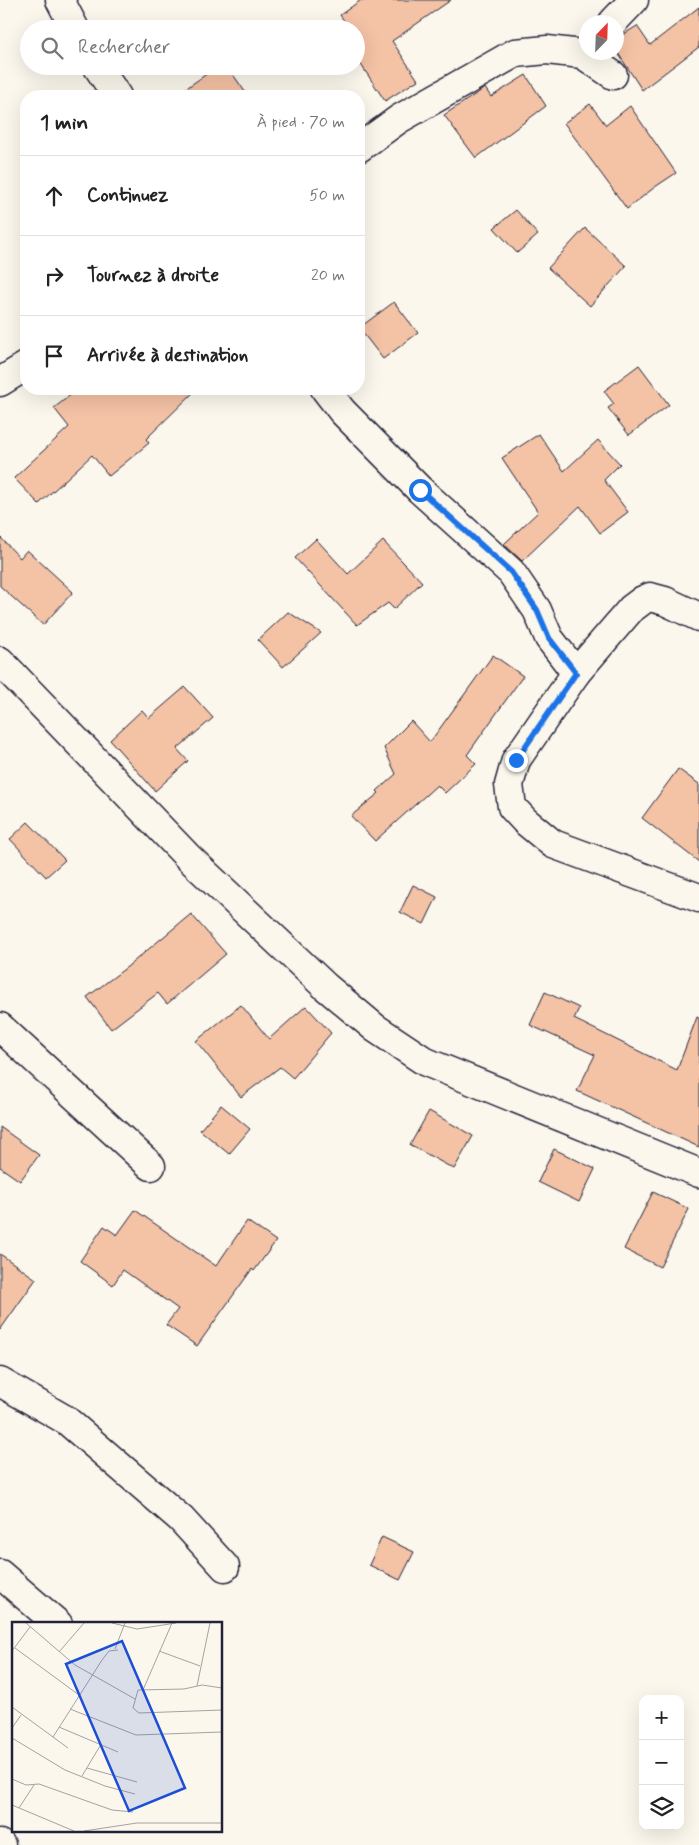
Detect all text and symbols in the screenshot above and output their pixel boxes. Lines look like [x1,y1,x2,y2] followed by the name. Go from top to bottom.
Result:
[579,15,624,60] north arrow
[20,20,365,75] search box
[38,34,66,62] icon: search
[78,35,170,60] text: Rechercher
[40,109,88,137] text: 1 min
[257,112,345,133] text: À pied · 70 m
[40,182,68,210] icon: ahead
[87,183,168,208] text: Continuez
[309,185,345,206] text: 50 m
[40,262,68,290] icon: right
[87,263,219,288] text: Tournez à droite
[311,265,345,286] text: 20 m
[40,342,68,370] icon: arrive
[87,343,248,368] text: Arrivée à destination
[409,479,432,502] route start
[505,749,528,772] route end
[12,1622,222,1832] inset map
[639,1695,684,1830] map controls
[639,1695,684,1740] button: +
[639,1740,684,1785] button: −
[639,1785,684,1830] button: layers

